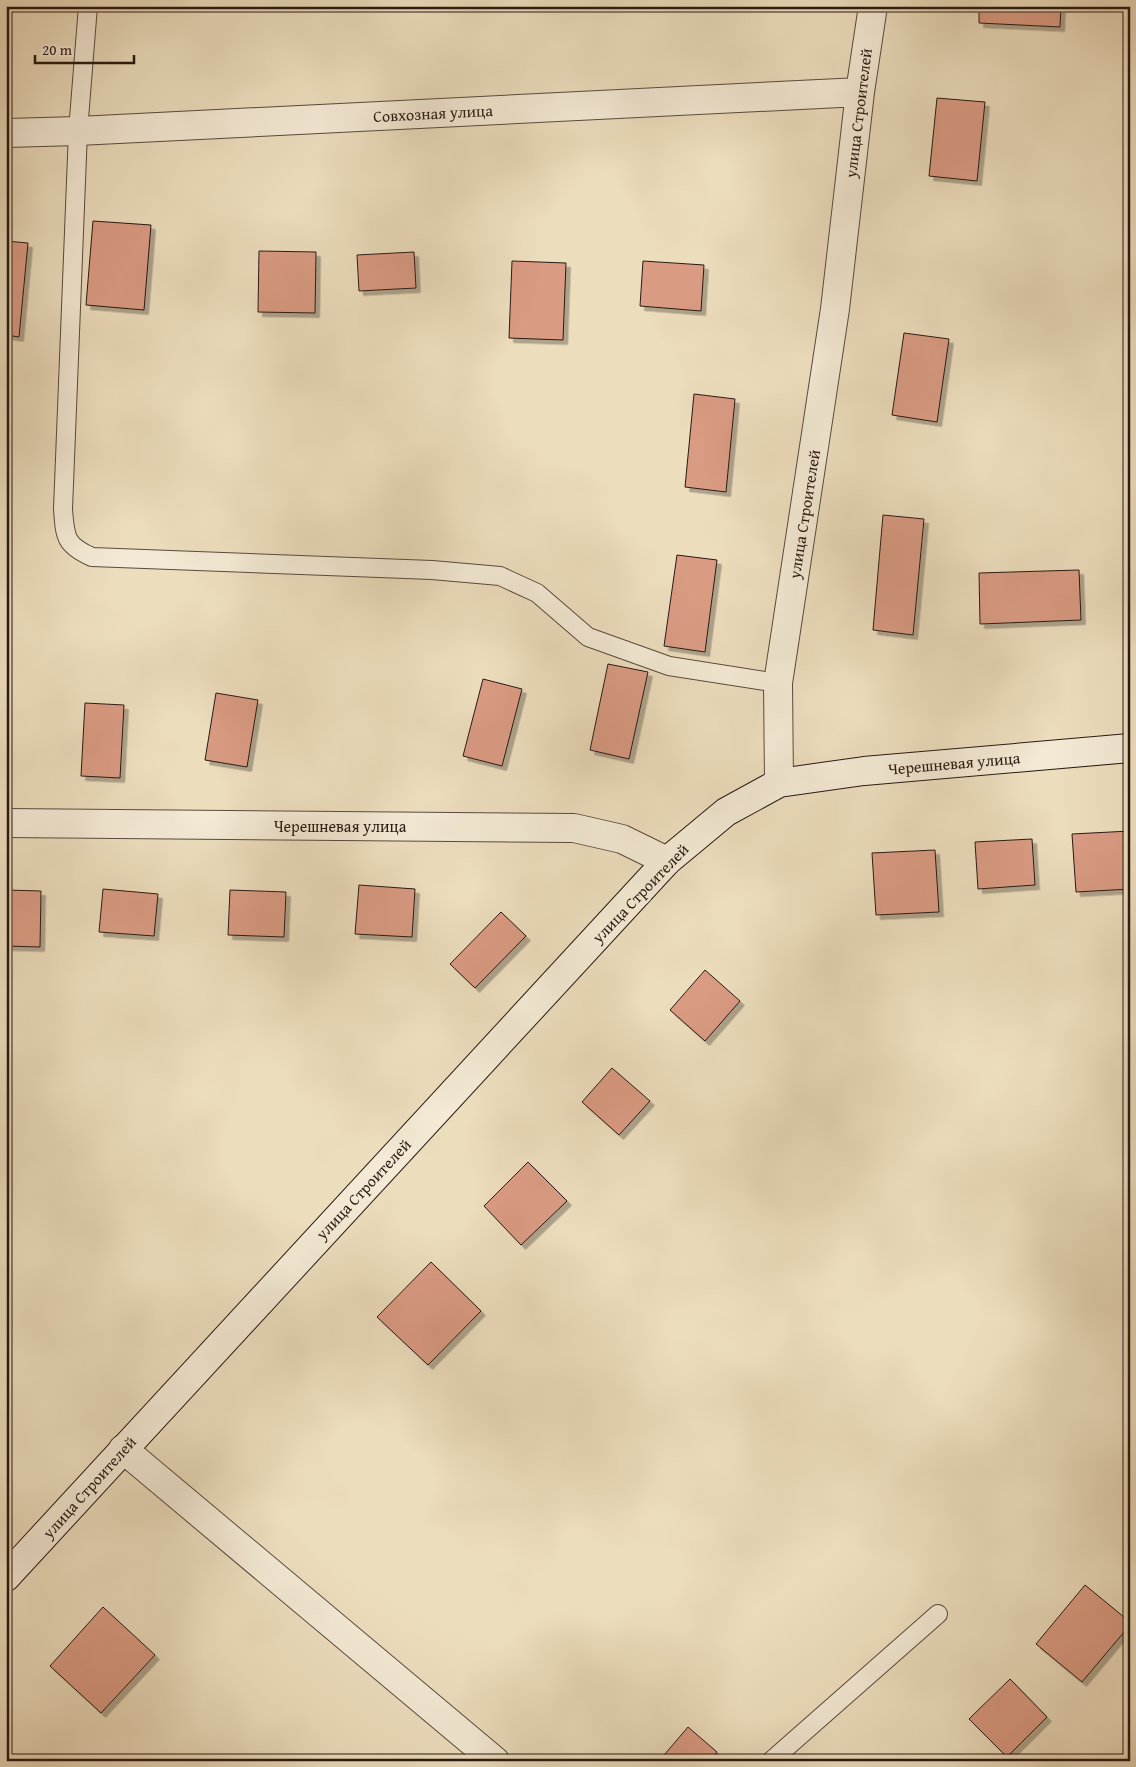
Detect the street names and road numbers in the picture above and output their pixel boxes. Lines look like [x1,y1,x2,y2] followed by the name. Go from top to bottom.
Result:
[838,46,878,180] street label: улица Строителей
[373,98,494,128] street label: Совхозная улица
[782,447,826,581] street label: улица Строителей
[887,745,1021,781] street label: Черешневая улица
[274,814,407,838] street label: Черешневая улица
[585,837,694,949] street label: улица Строителей
[309,1133,417,1246] street label: улица Строителей
[36,1430,142,1544] street label: улица Строителей

